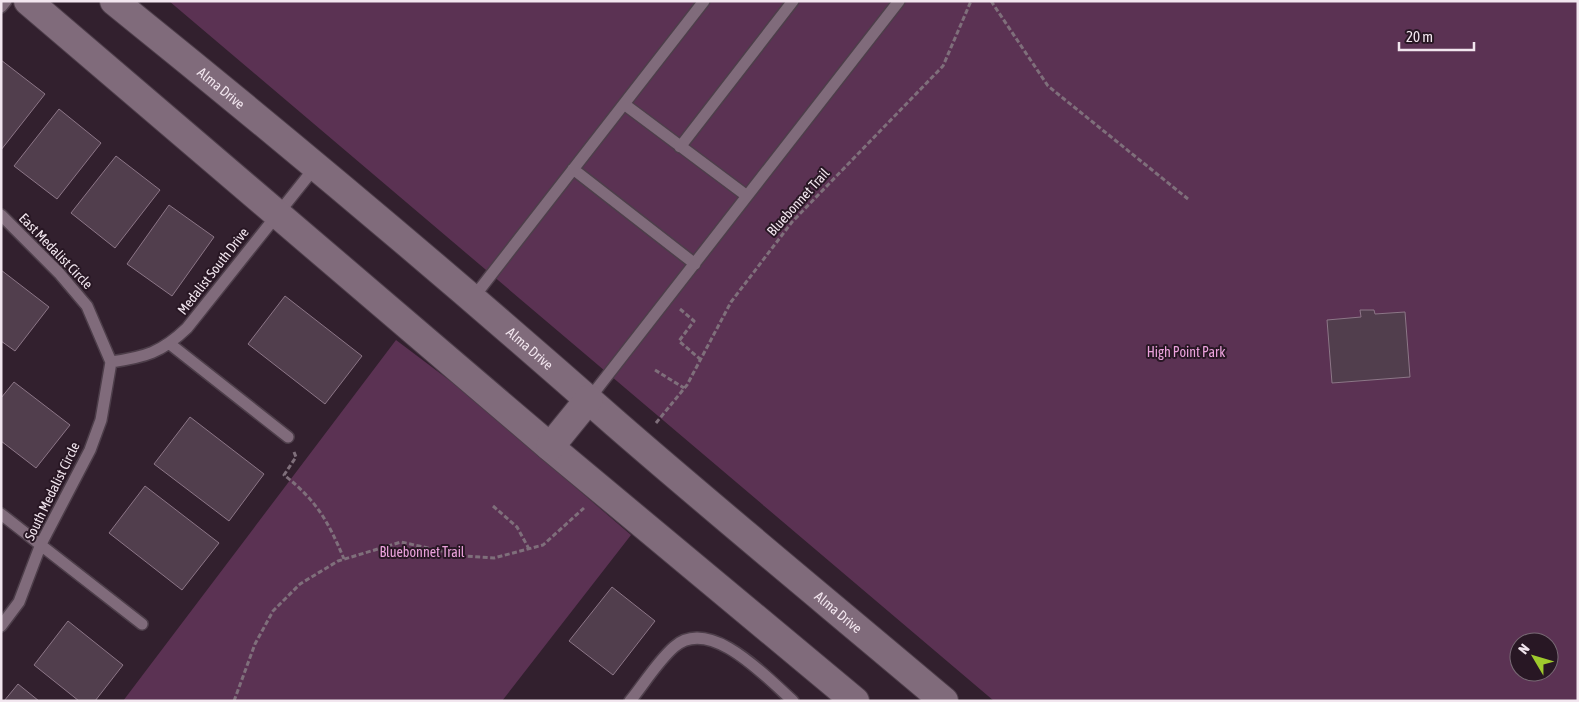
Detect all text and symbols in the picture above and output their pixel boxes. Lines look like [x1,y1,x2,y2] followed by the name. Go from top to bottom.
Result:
[1399,20,1474,52] scale bar
[1406,28,1433,45] text: 20 m
[194,64,248,112] street label: Alma Drive
[764,165,833,239] street label: Bluebonnet Trail
[16,210,96,292] street label: East Medalist Circle
[174,224,252,318] street label: Medalist South Drive
[503,324,556,373] street label: Alma Drive
[1147,344,1225,360] park label: High Point Park
[21,439,83,543] street label: South Medalist Circle
[379,544,465,560] park label: Bluebonnet Trail
[812,588,865,637] street label: Alma Drive
[1509,632,1559,682] north arrow
[1515,641,1533,657] text: N

